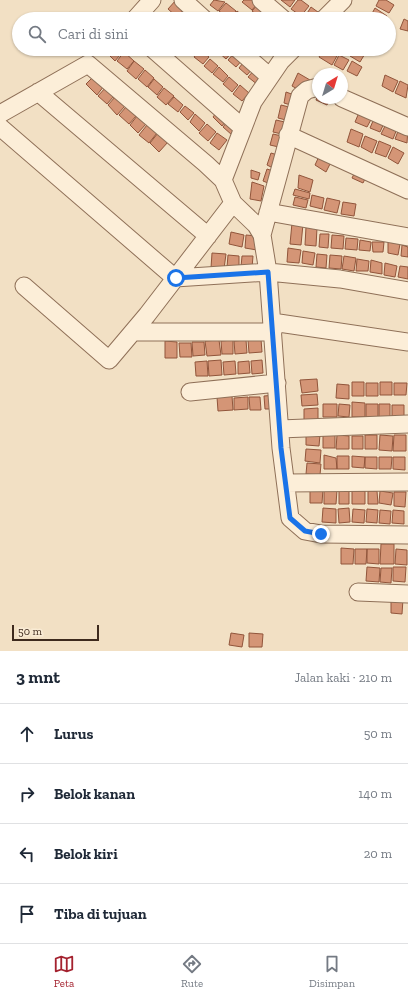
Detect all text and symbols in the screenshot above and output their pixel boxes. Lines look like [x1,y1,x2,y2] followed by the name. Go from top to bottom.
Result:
[12,12,396,56] search box
[26,23,48,45] icon: search
[58,25,128,43] text: Cari di sini
[312,68,348,104] north arrow
[167,269,185,287] route start
[312,525,330,543] route end
[12,623,99,642] scale bar
[18,625,42,638] text: 50 m
[16,667,60,687] text: 3 mnt
[294,670,392,685] text: Jalan kaki · 210 m
[16,723,38,745] icon: ahead
[54,725,93,743] text: Lurus
[364,726,392,741] text: 50 m
[16,783,38,805] icon: right
[54,785,135,803] text: Belok kanan
[358,786,392,801] text: 140 m
[16,843,38,865] icon: left
[54,845,118,863] text: Belok kiri
[364,846,392,861] text: 20 m
[16,903,38,925] icon: arrive
[54,905,147,923] text: Tiba di tujuan
[53,953,75,990] tab: Peta
[181,953,203,990] tab: Rute
[309,953,355,990] tab: Disimpan

